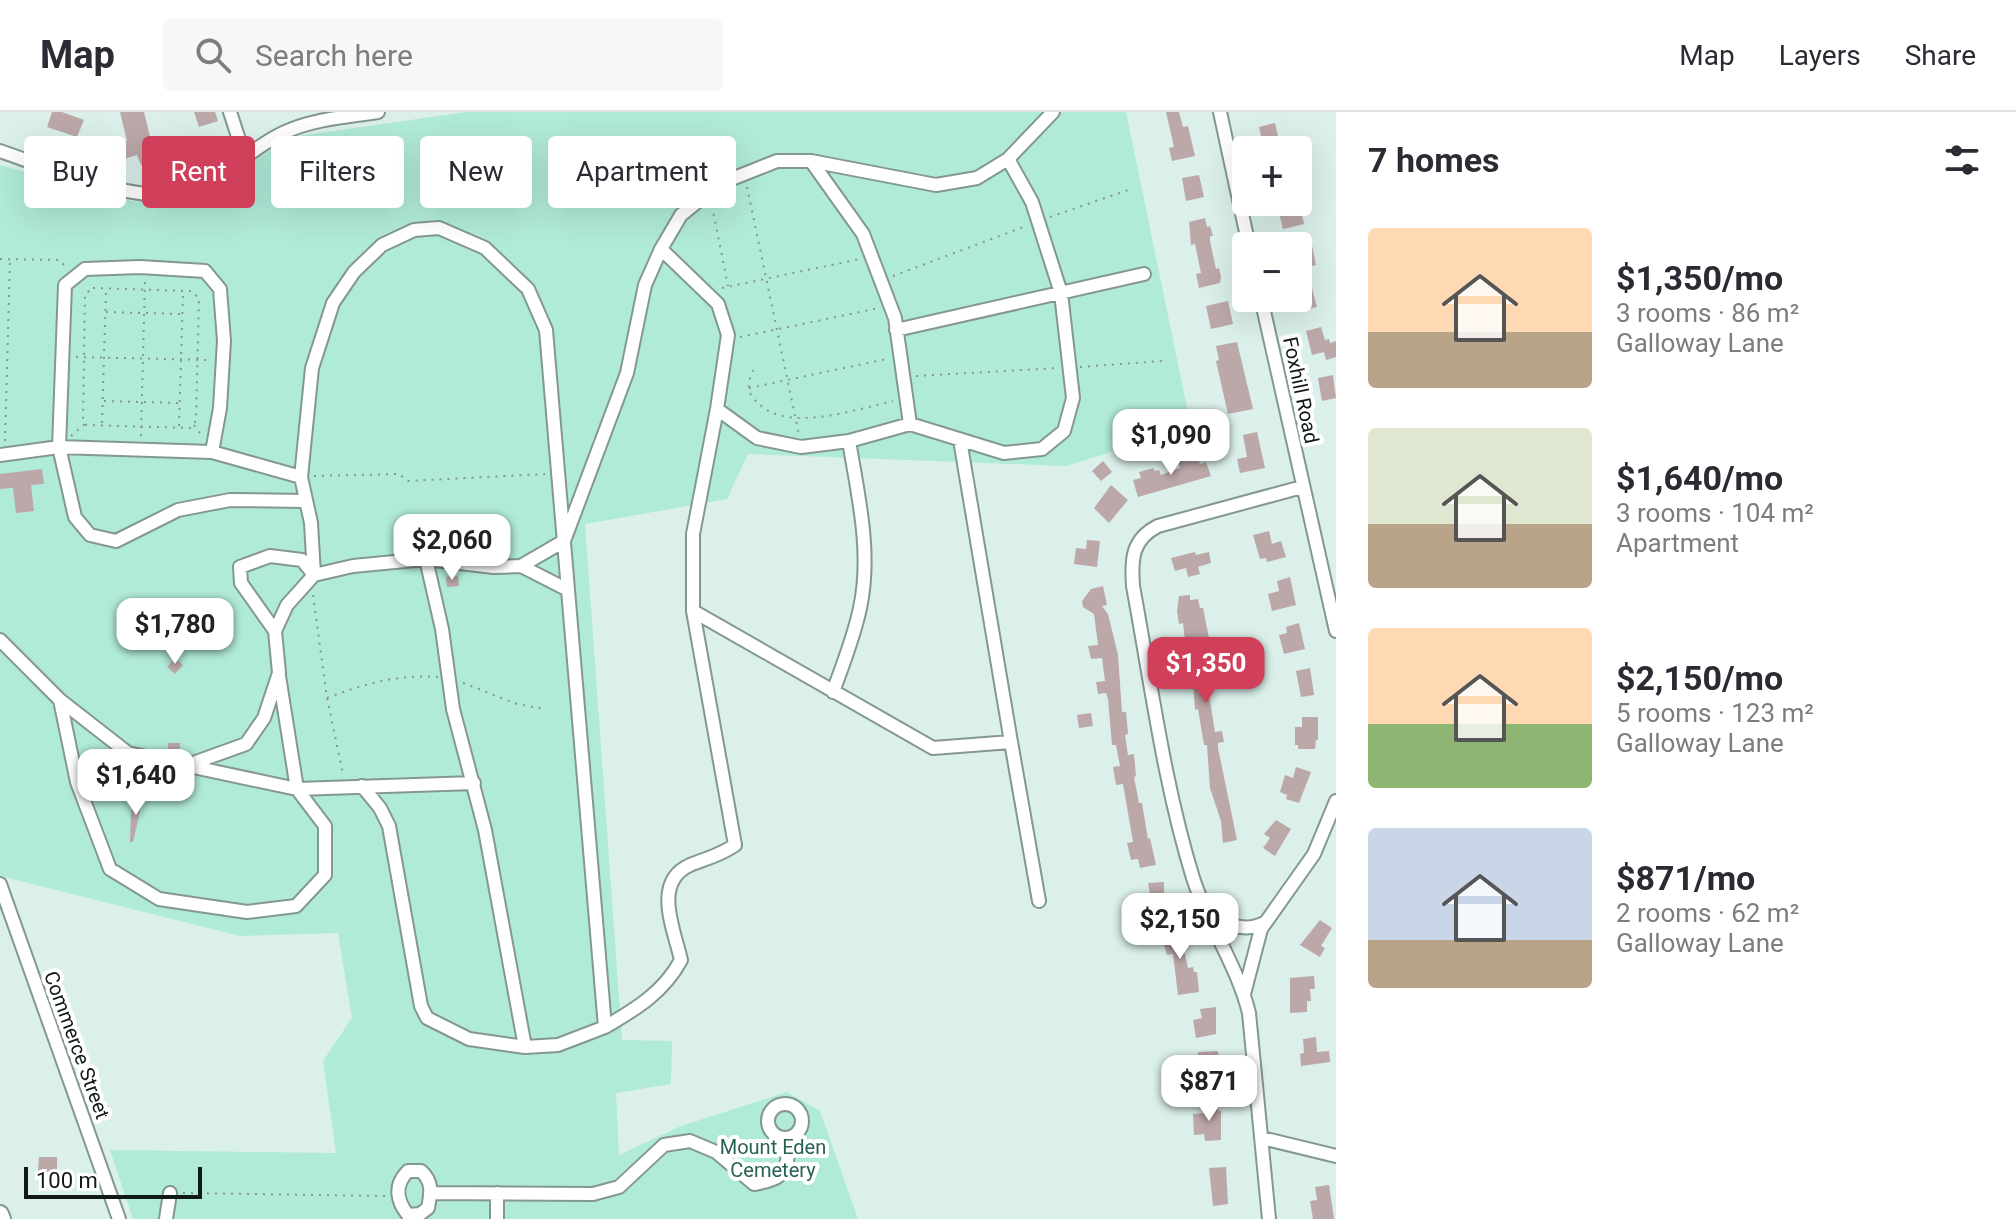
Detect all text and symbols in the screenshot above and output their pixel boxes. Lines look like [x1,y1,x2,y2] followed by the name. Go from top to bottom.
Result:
[163,19,723,91] search box
[40,33,115,77] text: Map
[191,33,235,77] icon: search
[255,38,413,73] text: Search here
[1679,39,1735,72] text: Map
[1779,39,1861,72] text: Layers
[1905,39,1976,72] text: Share
[24,136,126,208] chip: Buy
[142,136,255,208] chip: Rent
[271,136,404,208] chip: Filters
[420,136,532,208] chip: New
[548,136,736,208] chip: Apartment
[1232,136,1312,312] map controls
[1232,136,1312,216] button: +
[1940,138,1984,182] icon: filters
[1368,140,1499,180] text: 7 homes
[1232,232,1312,312] button: −
[1616,258,1783,298] text: $1,350/mo
[1432,260,1528,356] icon: home
[1616,298,1799,328] text: 3 rooms · 86 m²
[1616,328,1784,358] text: Galloway Lane
[1278,334,1324,446] street label: Foxhill Road
[1106,409,1236,477] pin: $1,090
[1131,420,1211,450] text: $1,090
[1616,458,1783,498] text: $1,640/mo
[1432,460,1528,556] icon: home
[1616,498,1814,528] text: 3 rooms · 104 m²
[387,514,517,582] pin: $2,060
[412,525,492,555] text: $2,060
[1616,528,1739,558] text: Apartment
[110,598,240,666] pin: $1,780
[135,609,215,639] text: $1,780
[1141,637,1271,705] pin: $1,350
[1166,648,1246,678] text: $1,350
[1616,658,1783,698] text: $2,150/mo
[1432,660,1528,756] icon: home
[1616,698,1814,728] text: 5 rooms · 123 m²
[1616,728,1784,758] text: Galloway Lane
[71,749,201,817] pin: $1,640
[96,760,176,790] text: $1,640
[1616,858,1755,898] text: $871/mo
[1432,860,1528,956] icon: home
[1115,893,1245,961] pin: $2,150
[1616,898,1799,928] text: 2 rooms · 62 m²
[1140,904,1220,934] text: $2,150
[1616,928,1784,958] text: Galloway Lane
[39,968,115,1122] street label: Commerce Street
[1162,1055,1256,1123] pin: $871
[1179,1066,1239,1096] text: $871
[720,1135,826,1182] park label: Mount Eden Cemetery
[24,1163,202,1199] scale bar
[36,1168,98,1193] text: 100 m

